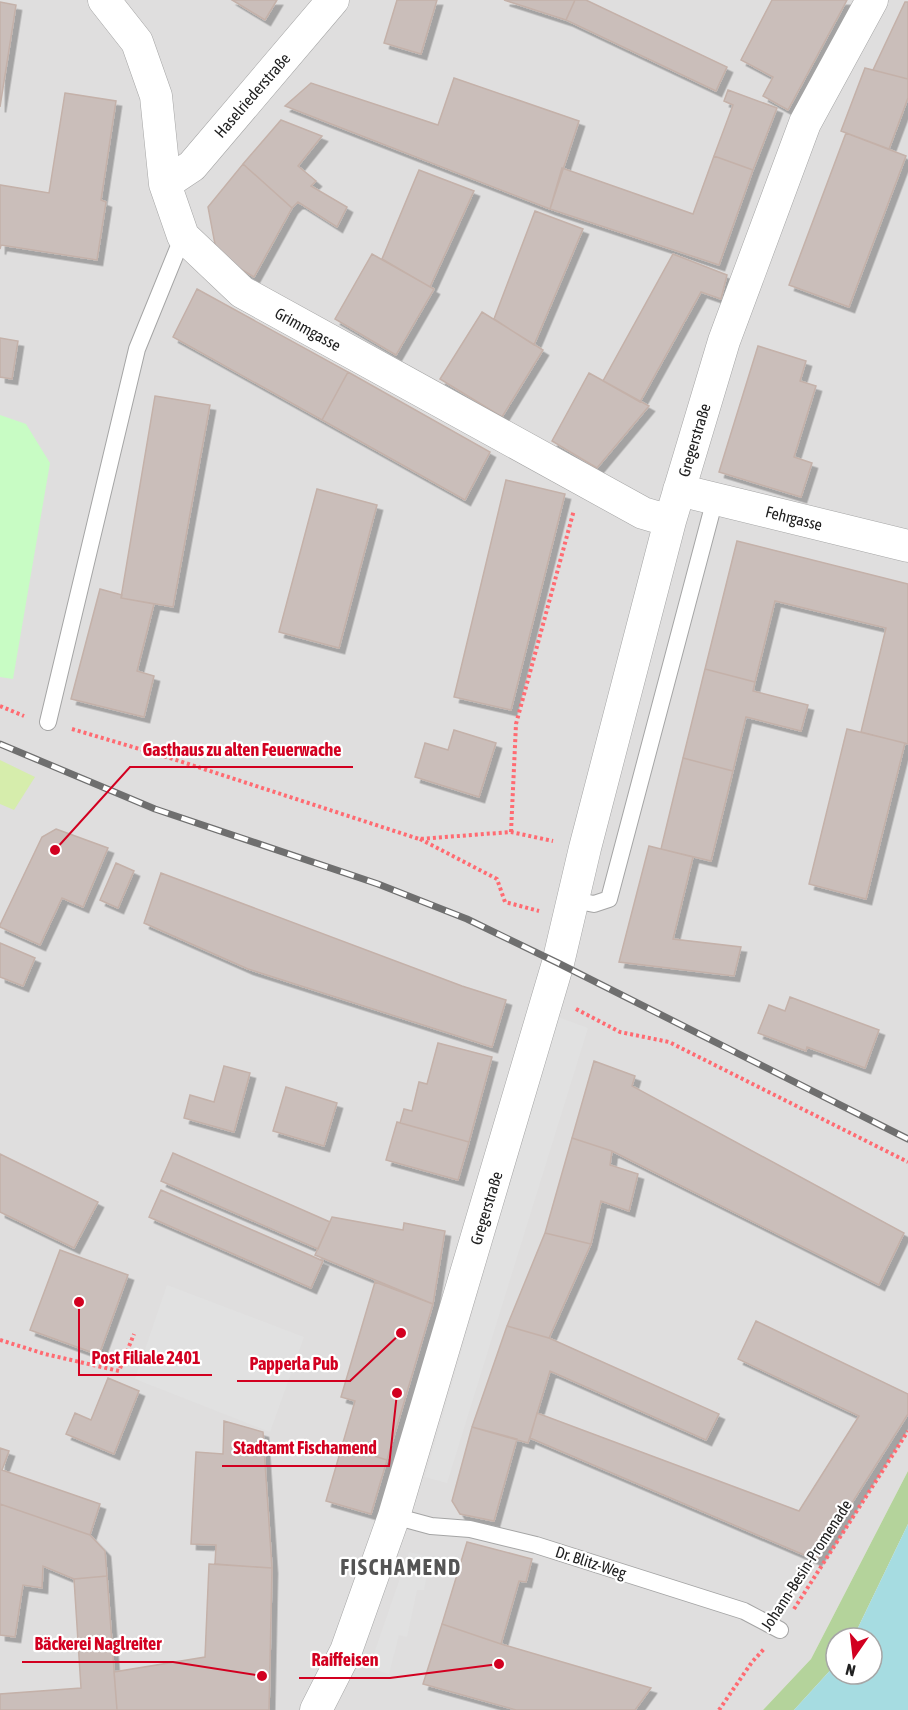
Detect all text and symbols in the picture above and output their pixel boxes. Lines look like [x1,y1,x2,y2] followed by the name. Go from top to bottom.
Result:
[210,49,294,141] street label: Haselriederstraße
[271,304,344,355] street label: Grimmgasse
[674,401,715,479] street label: Gregerstraße
[763,502,824,535] street label: Fehrgasse
[130,731,353,767] callout: Gasthaus zu alten Feuerwache
[143,739,341,760] text: Gasthaus zu alten Feuerwache
[466,1169,507,1247] street label: Gregerstraße
[79,1339,212,1375] callout: Post Filiale 2401
[237,1345,350,1381] callout: Papperla Pub
[92,1347,200,1368] text: Post Filiale 2401
[249,1353,339,1374] text: Papperla Pub
[222,1430,389,1466] callout: Stadtamt Fischamend
[233,1437,377,1458] text: Stadtamt Fischamend
[757,1496,855,1634] street label: Johann-Besin-Promenade
[553,1542,629,1583] street label: Dr. Blitz-Weg
[340,1554,462,1580] district label: FISCHAMEND
[22,1626,173,1662] callout: Bäckerei Naglreiter
[824,1626,884,1686] north arrow
[35,1633,162,1654] text: Bäckerei Naglreiter
[299,1642,390,1678] callout: Raiffeisen
[312,1649,379,1670] text: Raiffeisen
[844,1661,857,1680] text: N

